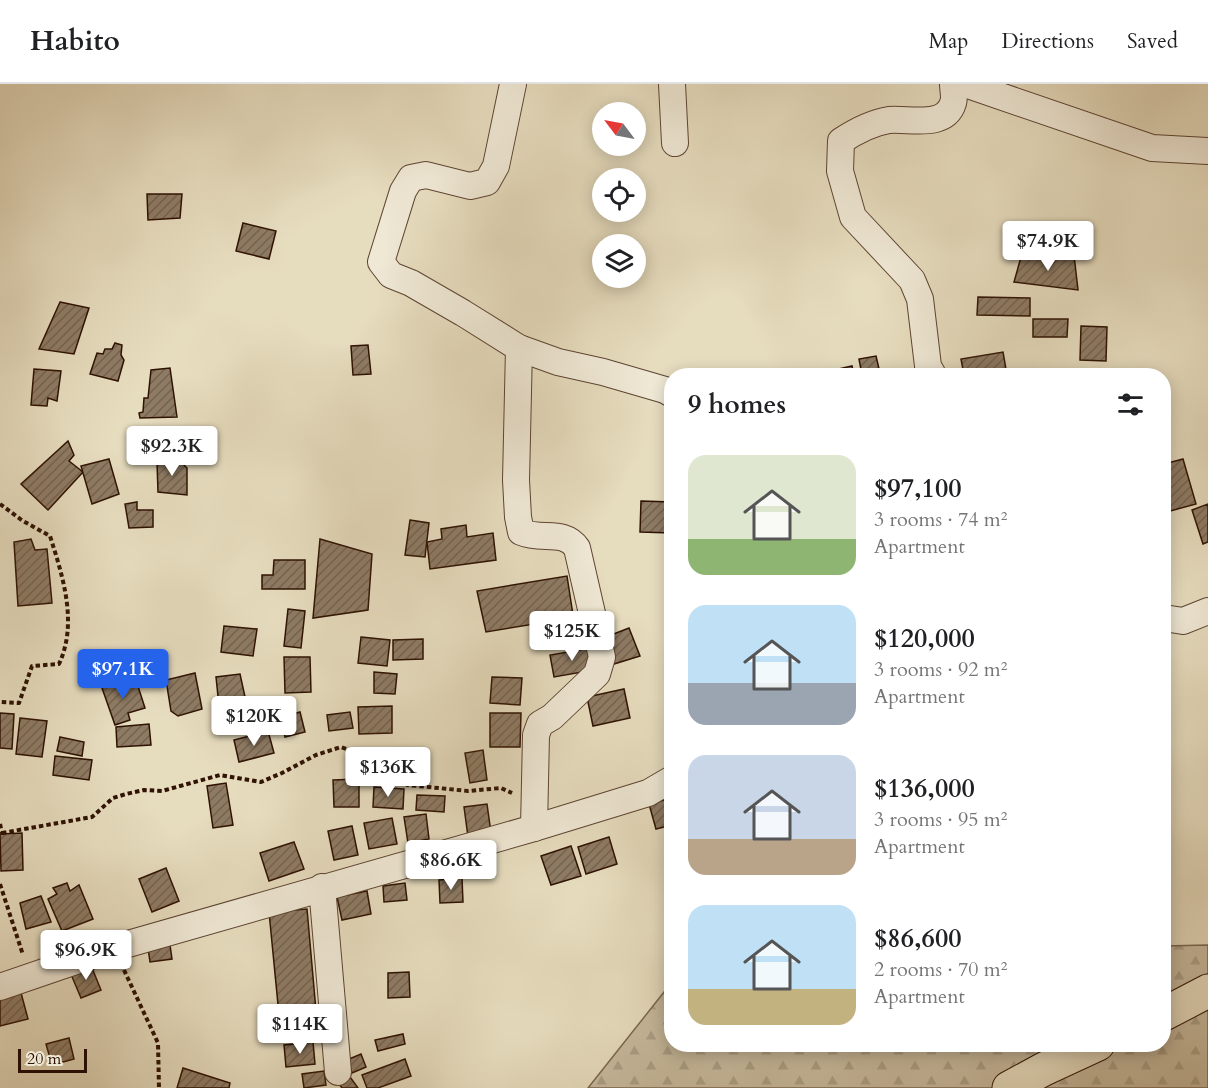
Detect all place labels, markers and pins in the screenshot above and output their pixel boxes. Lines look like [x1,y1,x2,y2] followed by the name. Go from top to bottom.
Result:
[999,221,1097,272] pin: $74.9K
[123,426,221,477] pin: $92.3K
[530,611,614,662] pin: $125K
[74,649,172,700] pin: $97.1K
[212,696,296,747] pin: $120K
[346,747,430,798] pin: $136K
[402,840,500,891] pin: $86.6K
[37,930,135,981] pin: $96.9K
[258,1004,342,1055] pin: $114K

